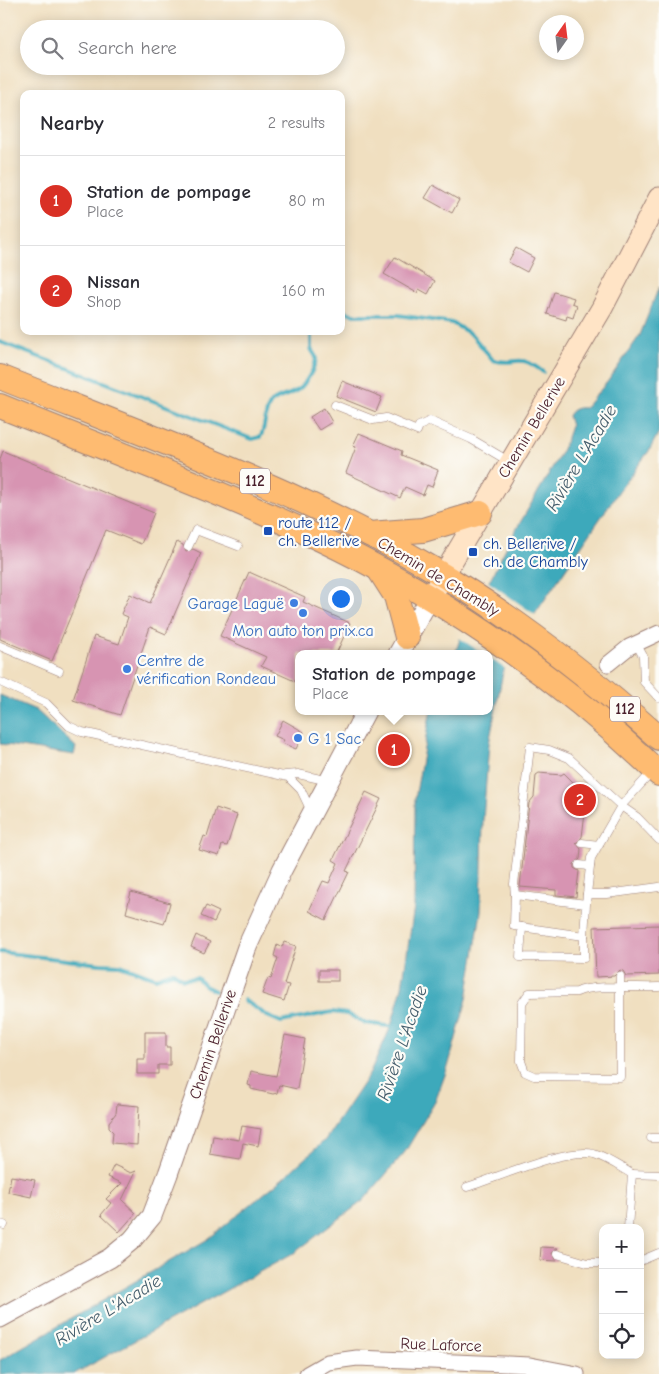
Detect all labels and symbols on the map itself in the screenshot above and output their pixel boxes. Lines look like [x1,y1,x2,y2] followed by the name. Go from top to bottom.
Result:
[539,15,584,60] north arrow
[495,374,569,481] street label: Chemin Bellerive
[541,401,621,515] water label: Rivière L'Acadie
[240,468,270,494] road number: 112
[278,514,359,550] place label: route 112 / ch. Bellerive
[262,525,274,537] marker: route 112 / ch. Bellerive
[375,533,503,621] street label: Chemin de Chambly
[483,535,589,571] place label: ch. Bellerive / ch. de Chambly
[467,546,479,558] marker: ch. Bellerive / ch. de Chambly
[328,586,354,612] your location
[187,595,284,613] place label: Garage Laguë
[288,597,300,609] marker: Garage Laguë
[297,607,309,619] marker: Mon auto ton prix.ca
[232,622,374,640] place label: Mon auto ton prix.ca
[136,652,276,688] place label: Centre de vérification Rondeau
[121,663,133,675] marker: Centre de vérification Rondeau
[610,696,640,722] road number: 112
[308,730,362,748] place label: G 1 Sac
[378,731,410,769] pin: 1
[292,732,304,744] marker: G 1 Sac
[564,781,596,819] pin: 2
[373,983,432,1103] water label: Rivière L'Acadie
[186,987,240,1102] street label: Chemin Bellerive
[51,1270,165,1350] water label: Rivière L'Acadie
[400,1335,482,1355] street label: Rue Laforce

